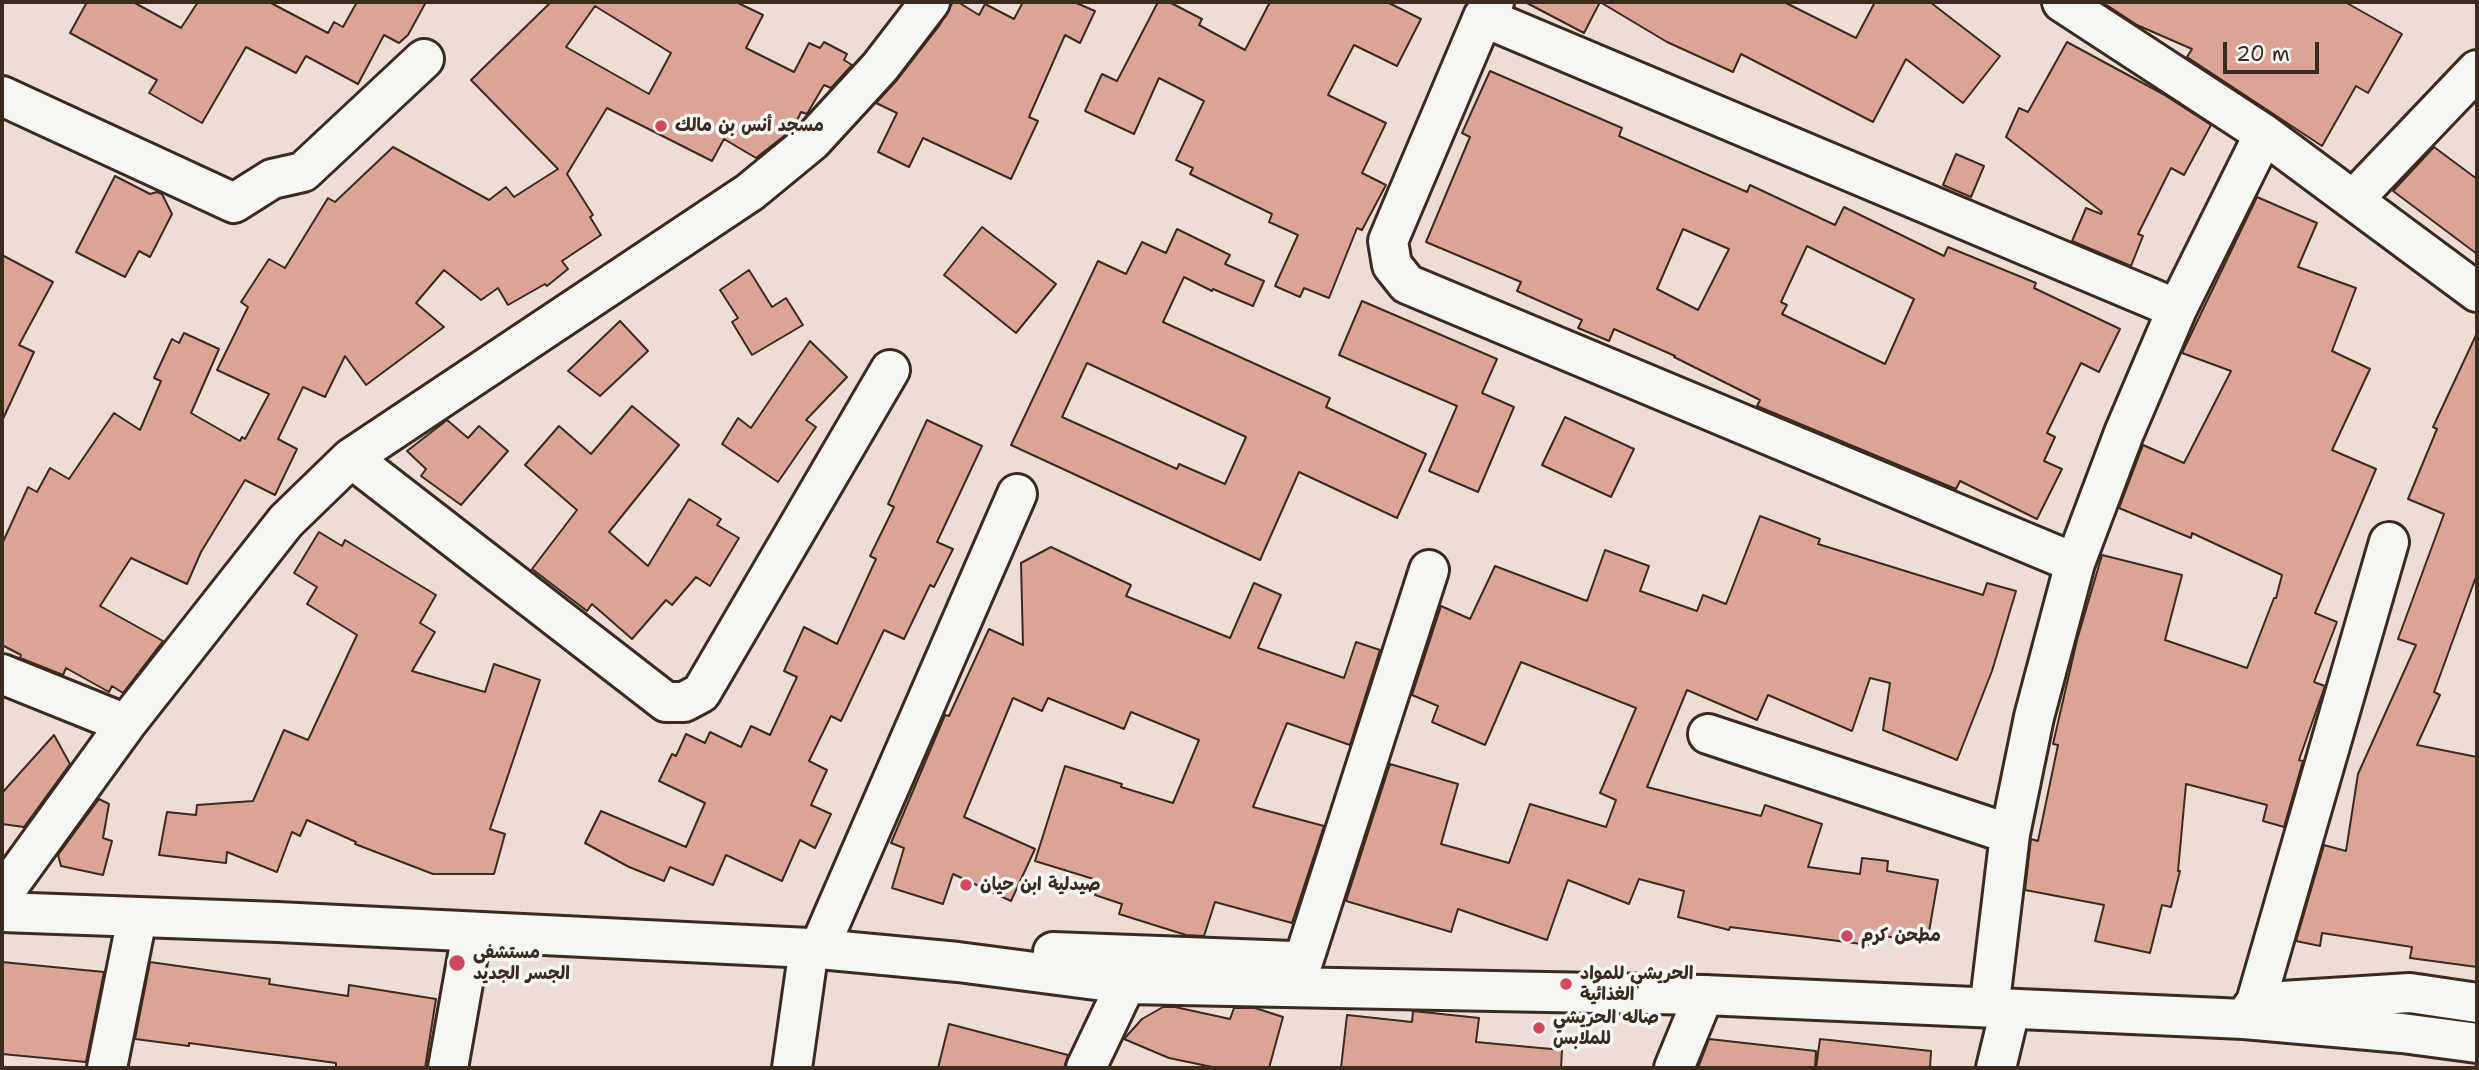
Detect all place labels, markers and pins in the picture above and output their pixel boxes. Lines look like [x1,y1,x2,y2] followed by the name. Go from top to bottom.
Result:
[675,115,824,137] place label: مسجد أنس بن مالك
[653,118,669,134] marker: مسجد أنس بن مالك
[980,874,1101,896] place label: صيدلية ابن حيان
[958,877,974,893] marker: صيدلية ابن حيان
[1861,925,1941,947] place label: مطحن كرم
[1839,928,1855,944] marker: مطحن كرم
[473,942,570,984] place label: مستشفى الجسر الجديد
[447,953,467,973] marker: مستشفى الجسر الجديد
[1580,963,1693,1006] place label: الحريشي للمواد الغذائية
[1558,976,1574,992] marker: الحريشي للمواد الغذائية
[1553,1007,1659,1050] place label: صاله الحريشي للملابس
[1531,1020,1547,1036] marker: صاله الحريشي للملابس

